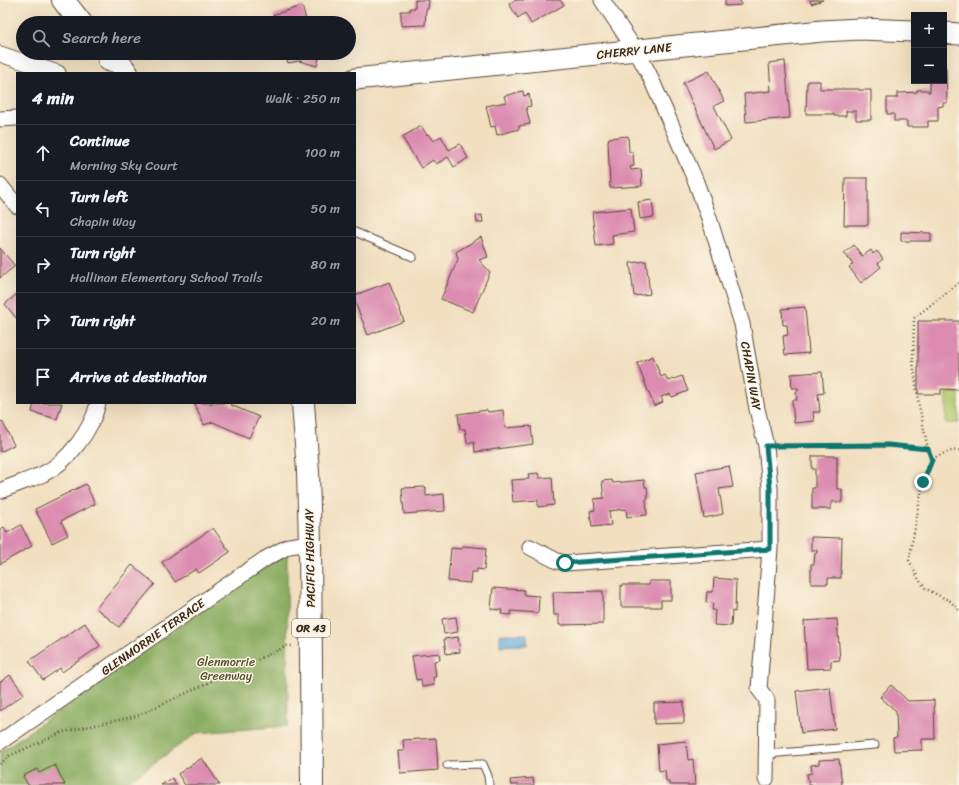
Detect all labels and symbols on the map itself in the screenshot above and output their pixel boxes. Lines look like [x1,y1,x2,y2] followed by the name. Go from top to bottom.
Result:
[595,36,674,66] street label: CHERRY LANE
[734,340,768,413] street label: CHAPIN WAY
[914,473,932,491] route end
[298,508,322,608] street label: PACIFIC HIGHWAY
[556,554,574,572] route start
[96,592,211,681] street label: GLENMORRIE TERRACE
[292,619,330,637] road number: OR 43
[197,651,255,687] park label: Glenmorrie Greenway

